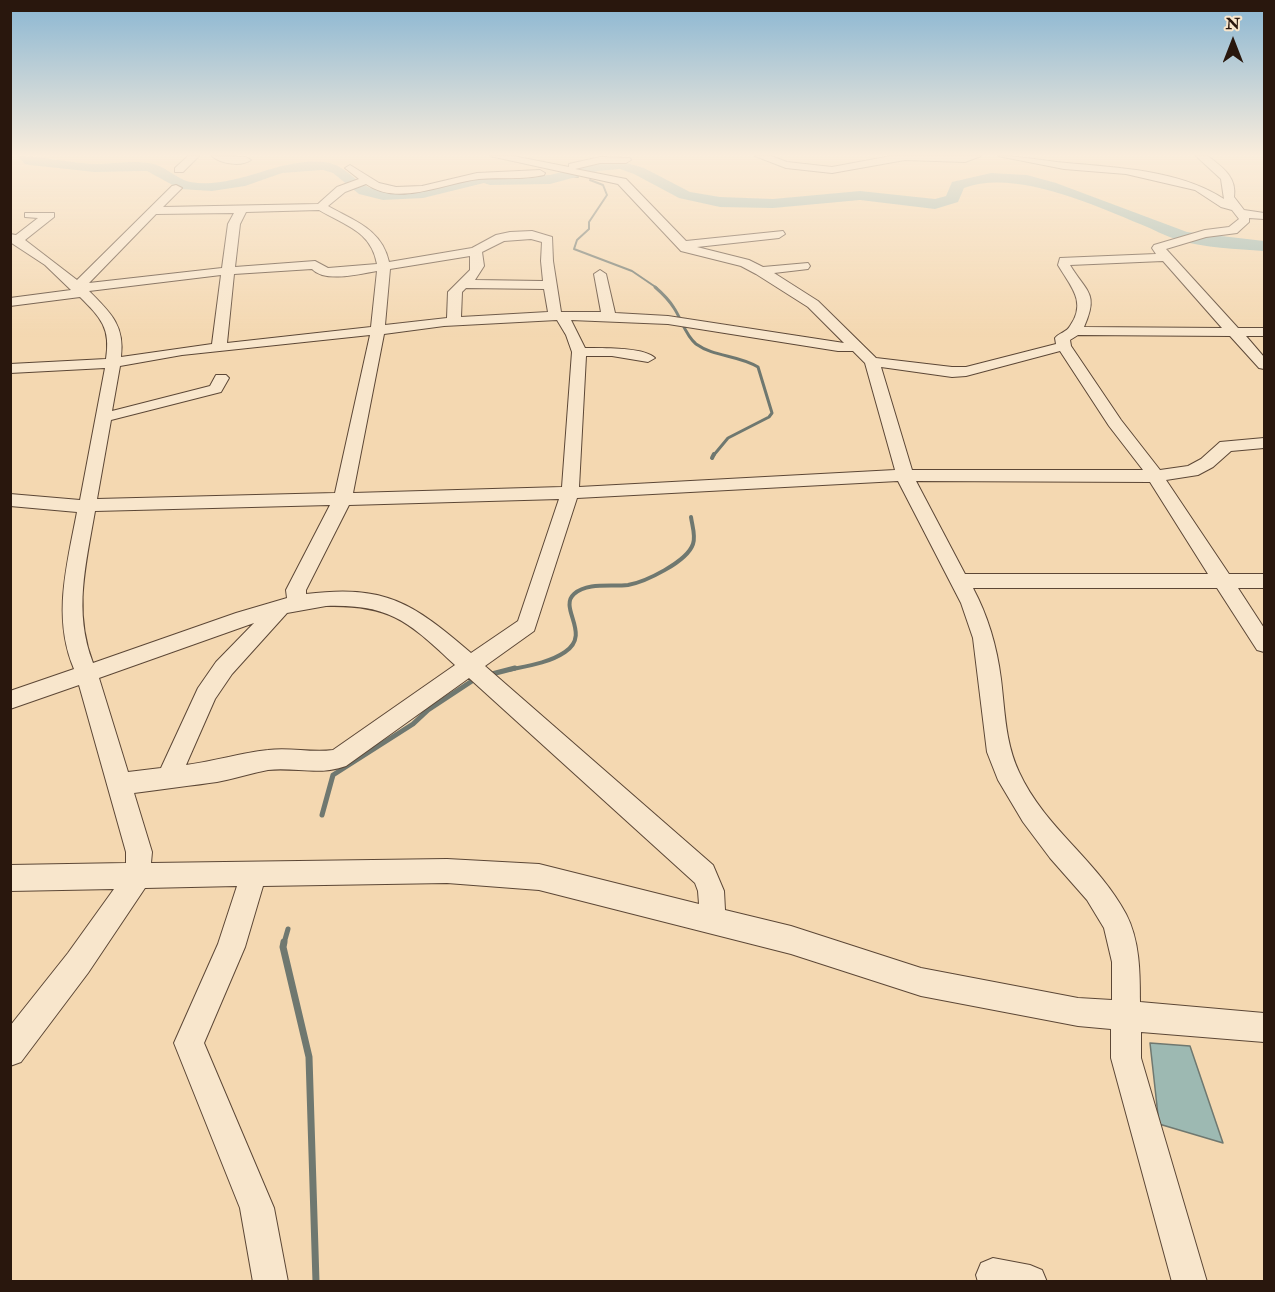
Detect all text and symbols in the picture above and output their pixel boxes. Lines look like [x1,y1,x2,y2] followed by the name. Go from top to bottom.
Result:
[1203,12,1263,72] north arrow
[1226,14,1240,34] text: N

